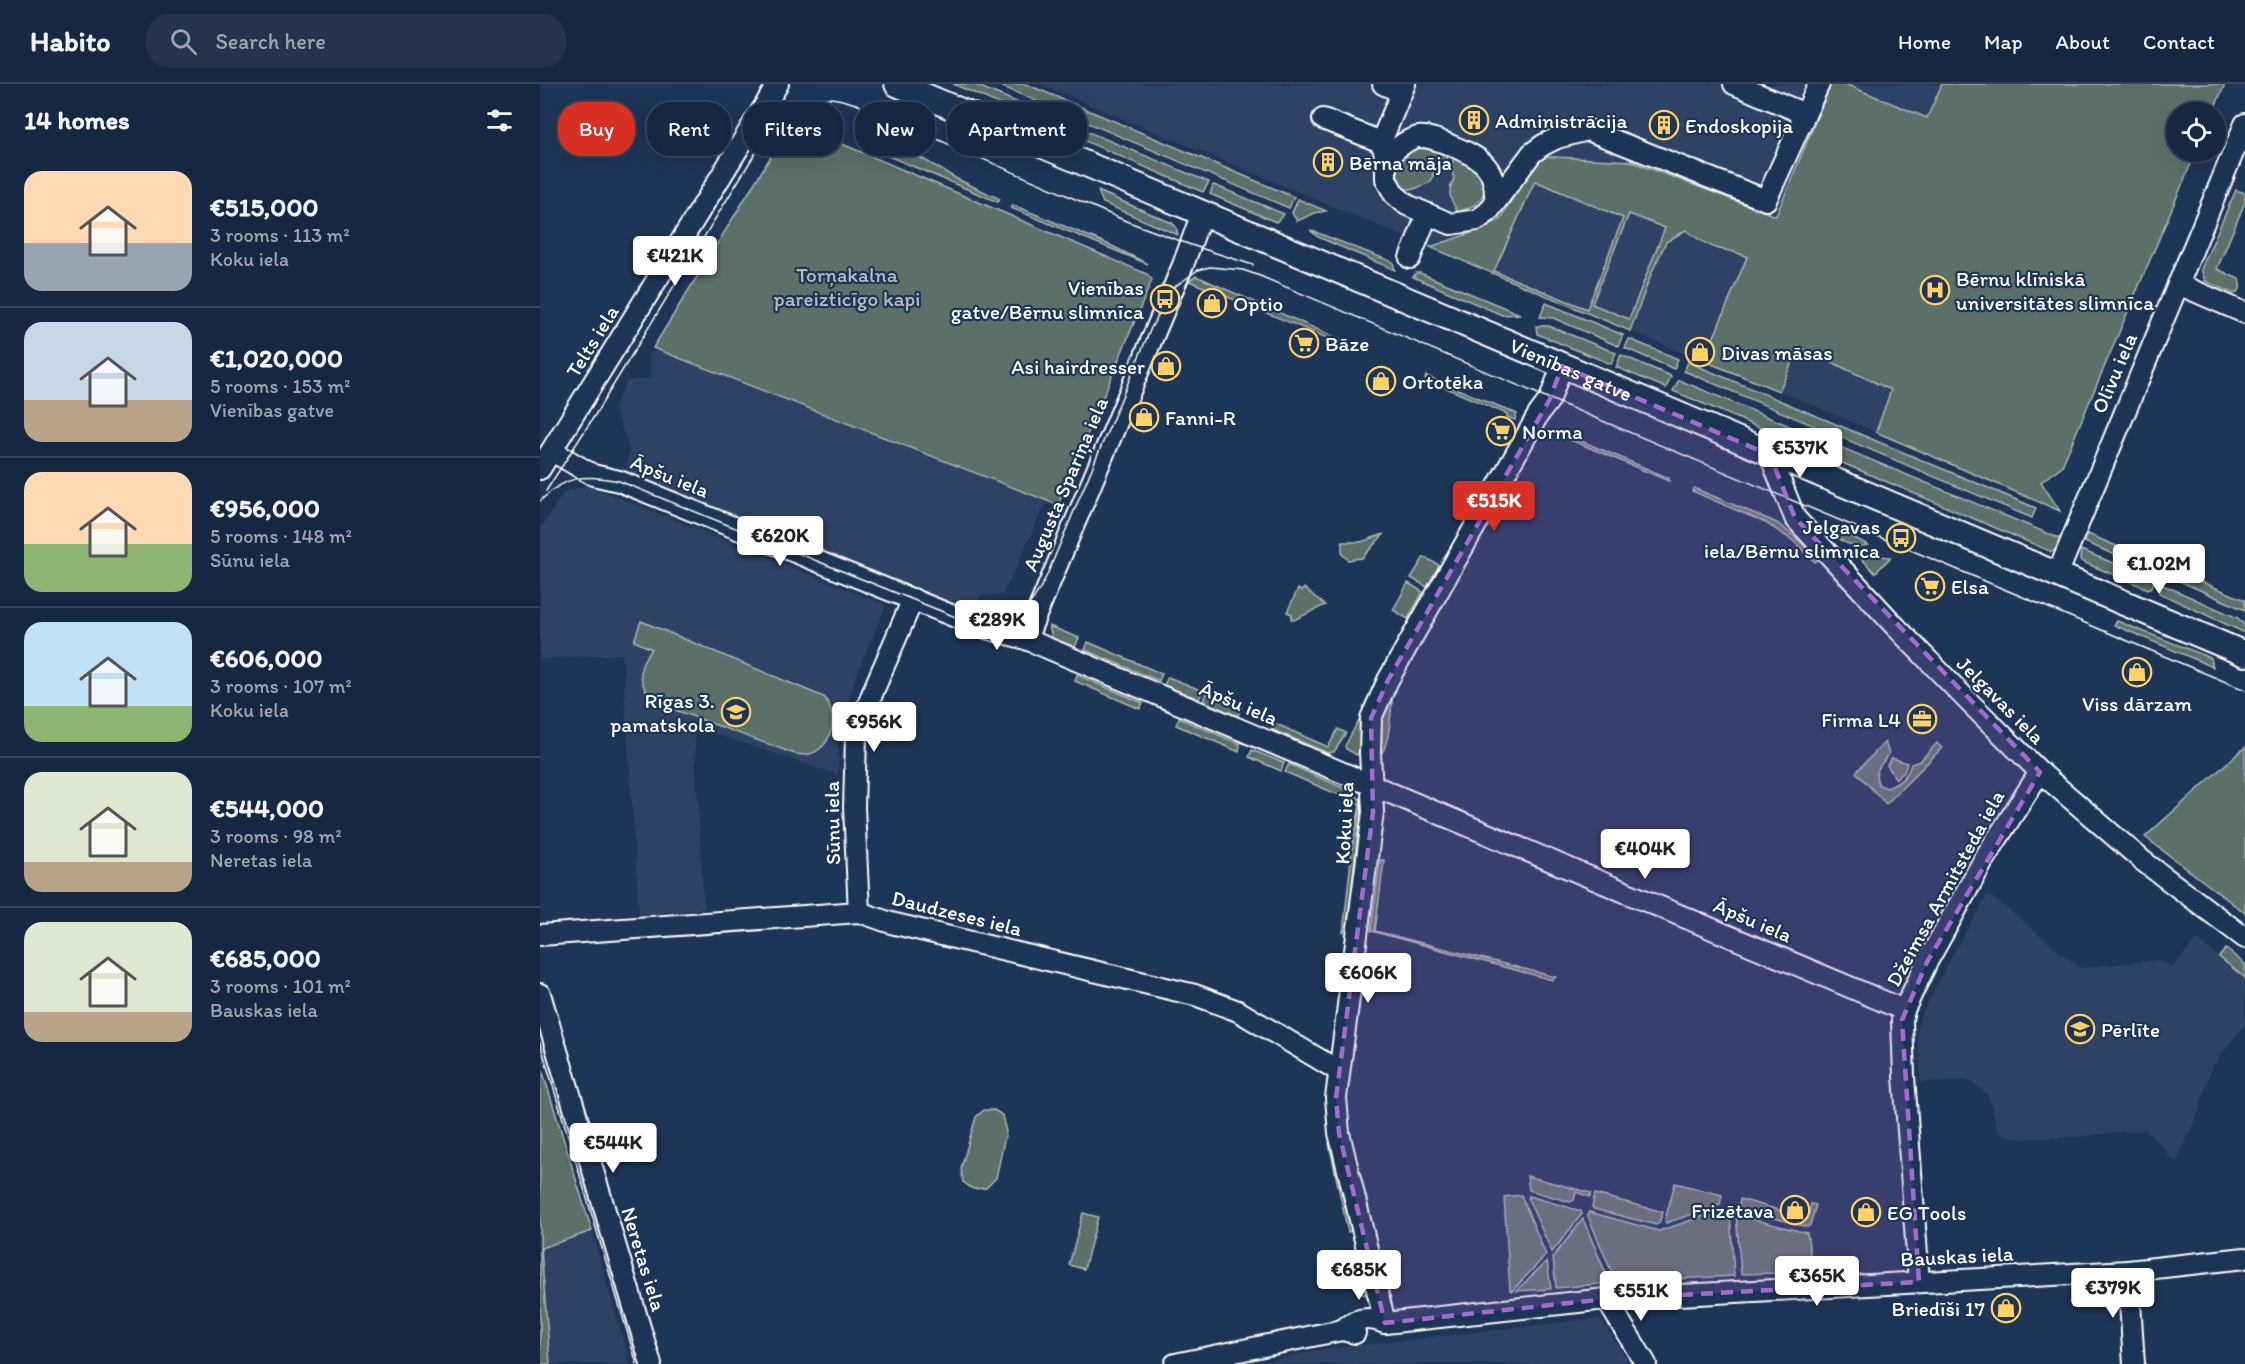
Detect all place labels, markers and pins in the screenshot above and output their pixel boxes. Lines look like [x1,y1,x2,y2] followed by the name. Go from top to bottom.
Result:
[1458,104,1490,136] building icon: Administrācija
[1495,108,1627,133] place label: Administrācija
[1648,109,1680,141] building icon: Endoskopija
[1685,113,1793,138] place label: Endoskopija
[1312,146,1344,178] building icon: Bērna māja
[1349,150,1452,175] place label: Bērna māja
[633,236,717,287] pin: €421K
[1956,266,2154,315] place label: Bērnu klīniskā universitātes slimnīca
[1919,274,1951,306] hospital icon: Bērnu klīniskā universitātes slimnīca
[951,275,1144,324] place label: Vienības gatve/Bērnu slimnīca
[1149,283,1181,315] bus stop icon: Vienības gatve/Bērnu slimnīca
[1196,287,1228,319] shop icon: Optio
[1233,291,1283,316] place label: Optio
[1288,327,1320,359] supermarket icon: Bāze
[1325,331,1369,356] place label: Bāze
[1684,336,1716,368] shop icon: Divas māsas
[1721,340,1833,365] place label: Divas māsas
[1150,350,1182,382] shop icon: Asi hairdresser
[1011,354,1145,379] place label: Asi hairdresser
[1365,365,1397,397] shop icon: Ortotēka
[1402,369,1483,394] place label: Ortotēka
[1128,401,1160,433] shop icon: Fanni-R
[1165,405,1236,430] place label: Fanni-R
[1485,415,1517,447] supermarket icon: Norma
[1522,419,1583,444] place label: Norma
[1758,428,1842,479] pin: €537K
[1452,481,1536,532] pin: €515K
[1704,514,1880,563] place label: Jelgavas iela/Bērnu slimnīca
[738,516,822,567] pin: €620K
[1885,522,1917,554] bus stop icon: Jelgavas iela/Bērnu slimnīca
[2110,544,2208,595] pin: €1.02M
[1914,570,1946,602] supermarket icon: Elsa
[1951,574,1989,599] place label: Elsa
[955,600,1039,651] pin: €289K
[2121,656,2153,688] shop icon: Viss dārzam
[610,688,715,737] place label: Rīgas 3. pamatskola
[2082,691,2192,716] place label: Viss dārzam
[720,696,752,728] school or university icon: Rīgas 3. pamatskola
[832,702,916,753] pin: €956K
[1906,703,1938,735] office icon: Firma L4
[1821,707,1901,732] place label: Firma L4
[1603,829,1687,880] pin: €404K
[1326,953,1410,1004] pin: €606K
[2064,1013,2096,1045] school or university icon: Pērlīte
[2101,1017,2160,1042] place label: Pērlīte
[571,1123,655,1174] pin: €544K
[1779,1194,1811,1226] shop icon: Frizētava
[1850,1196,1882,1228] shop icon: EG Tools
[1691,1198,1774,1223] place label: Frizētava
[1887,1200,1966,1225] place label: EG Tools
[1317,1250,1401,1301] pin: €685K
[1775,1256,1859,1307] pin: €365K
[2071,1268,2155,1319] pin: €379K
[1599,1271,1683,1322] pin: €551K
[1990,1292,2022,1324] shop icon: Briedīši 17
[1892,1296,1985,1321] place label: Briedīši 17

